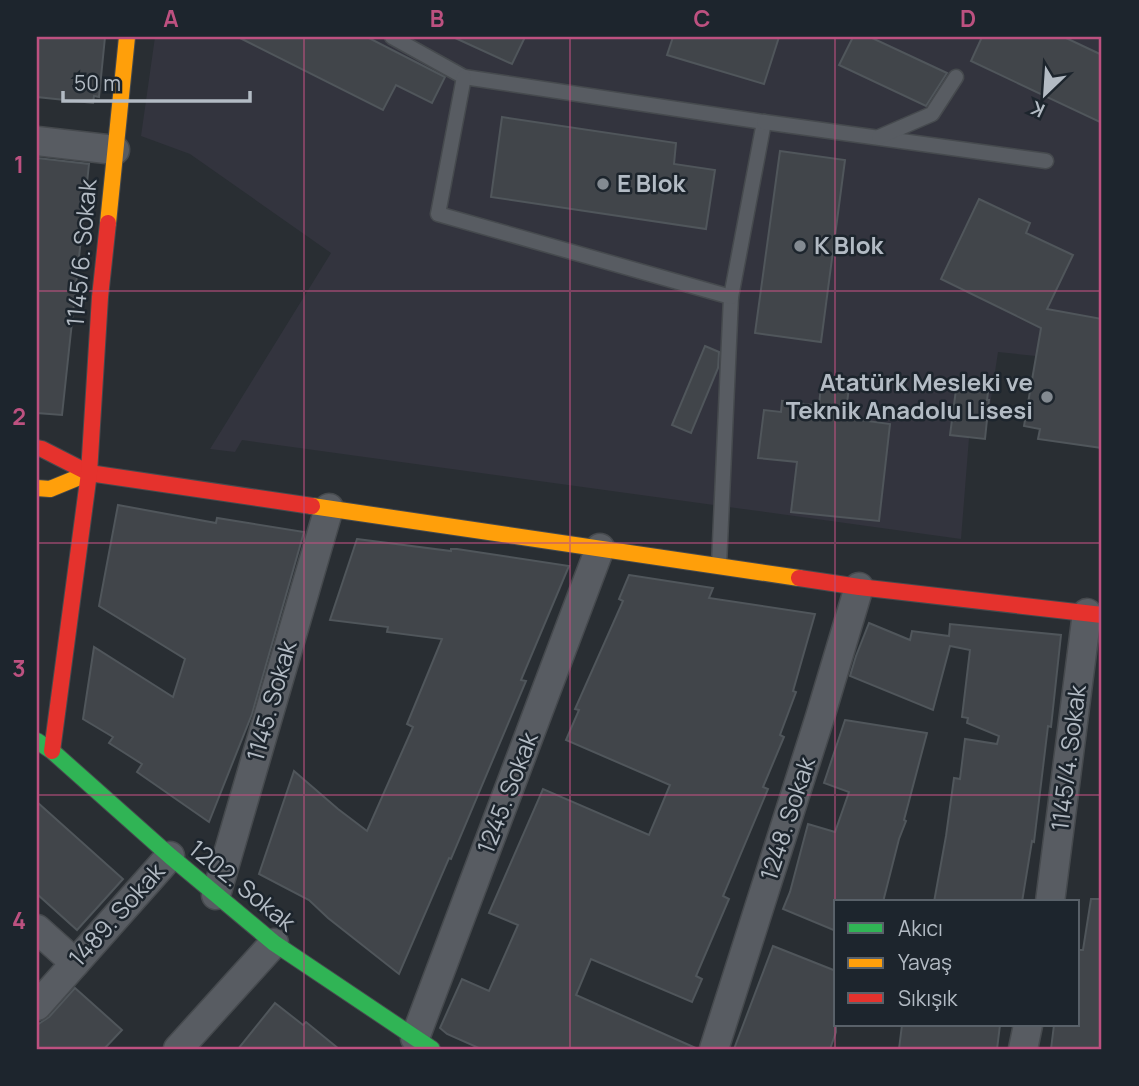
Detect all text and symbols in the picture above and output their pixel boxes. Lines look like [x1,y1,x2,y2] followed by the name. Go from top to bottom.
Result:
[163,2,179,34] text: A
[430,2,444,34] text: B
[694,2,711,34] text: C
[960,2,976,34] text: D
[63,60,250,104] scale bar
[1010,60,1080,130] north arrow
[74,69,121,97] text: 50 m
[1026,95,1049,124] text: K
[14,148,24,180] text: 1
[617,166,687,199] place label: E Blok
[595,176,611,192] marker: E Blok
[58,177,103,328] street label: 1145/6. Sokak
[814,228,885,261] place label: K Blok
[792,238,808,254] marker: K Blok
[786,365,1033,426] place label: Atatürk Mesleki ve Teknik Anadolu Lisesi
[1039,389,1055,405] marker: Atatürk Mesleki ve Teknik Anadolu Lisesi
[12,400,26,432] text: 2
[238,636,304,765] street label: 1145. Sokak
[12,652,26,684] text: 3
[1042,682,1093,833] street label: 1145/4. Sokak
[468,726,545,858] street label: 1245. Sokak
[751,752,822,884] street label: 1248. Sokak
[183,832,304,939] street label: 1202. Sokak
[61,854,172,973] street label: 1489. Sokak
[834,900,1080,1026] legend
[12,904,26,936] text: 4
[898,914,943,942] text: Akıcı
[898,948,952,976] text: Yavaş
[898,984,958,1012] text: Sıkışık

